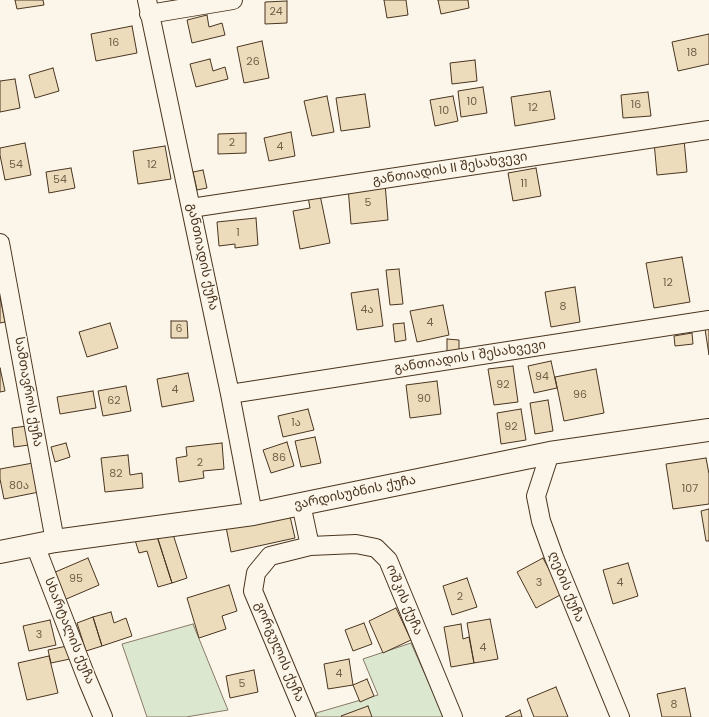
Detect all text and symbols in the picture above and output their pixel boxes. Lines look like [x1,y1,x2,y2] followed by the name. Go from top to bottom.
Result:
[269,5,283,19] house number: 24
[109,36,119,50] house number: 16
[687,46,697,60] house number: 18
[246,55,260,69] house number: 26
[467,95,477,109] house number: 10
[631,98,641,112] house number: 16
[528,101,538,115] house number: 12
[439,104,449,118] house number: 10
[229,136,235,150] house number: 2
[277,140,283,154] house number: 4
[371,149,529,189] street label: განთიადის II შესახვევი
[9,158,23,172] house number: 54
[147,158,157,172] house number: 12
[53,173,67,187] house number: 54
[520,177,528,191] house number: 11
[365,196,371,210] house number: 5
[183,202,221,312] street label: განთიადის ქუჩა
[236,226,240,240] house number: 1
[663,276,673,290] house number: 12
[560,300,566,314] house number: 8
[361,303,373,317] house number: 4ა
[427,316,433,330] house number: 4
[176,322,182,336] house number: 6
[11,336,45,448] street label: სამთავროს ქუჩა
[393,337,547,377] street label: განთიადის I შესახვევი
[535,370,549,384] house number: 94
[496,378,510,392] house number: 92
[172,383,178,397] house number: 4
[573,388,587,402] house number: 96
[417,392,431,406] house number: 90
[107,394,121,408] house number: 62
[291,416,301,430] house number: 1ა
[504,420,518,434] house number: 92
[272,451,286,465] house number: 86
[197,456,203,470] house number: 2
[109,467,123,481] house number: 82
[293,472,417,514] street label: ვარდისუბნის ქუჩა
[9,479,29,493] house number: 80ა
[682,482,698,496] house number: 107
[545,549,587,625] street label: ღების ქუჩა
[382,563,426,637] street label: ოშკის ქუჩა
[69,572,83,586] house number: 95
[40,575,98,687] street label: სხარტალის ქუჩა
[536,576,542,590] house number: 3
[617,576,623,590] house number: 4
[457,590,463,604] house number: 2
[251,600,307,704] street label: გორგულის ქუჩა
[36,628,42,642] house number: 3
[480,641,486,655] house number: 4
[336,667,342,681] house number: 4
[239,677,245,691] house number: 5
[671,698,677,712] house number: 8

